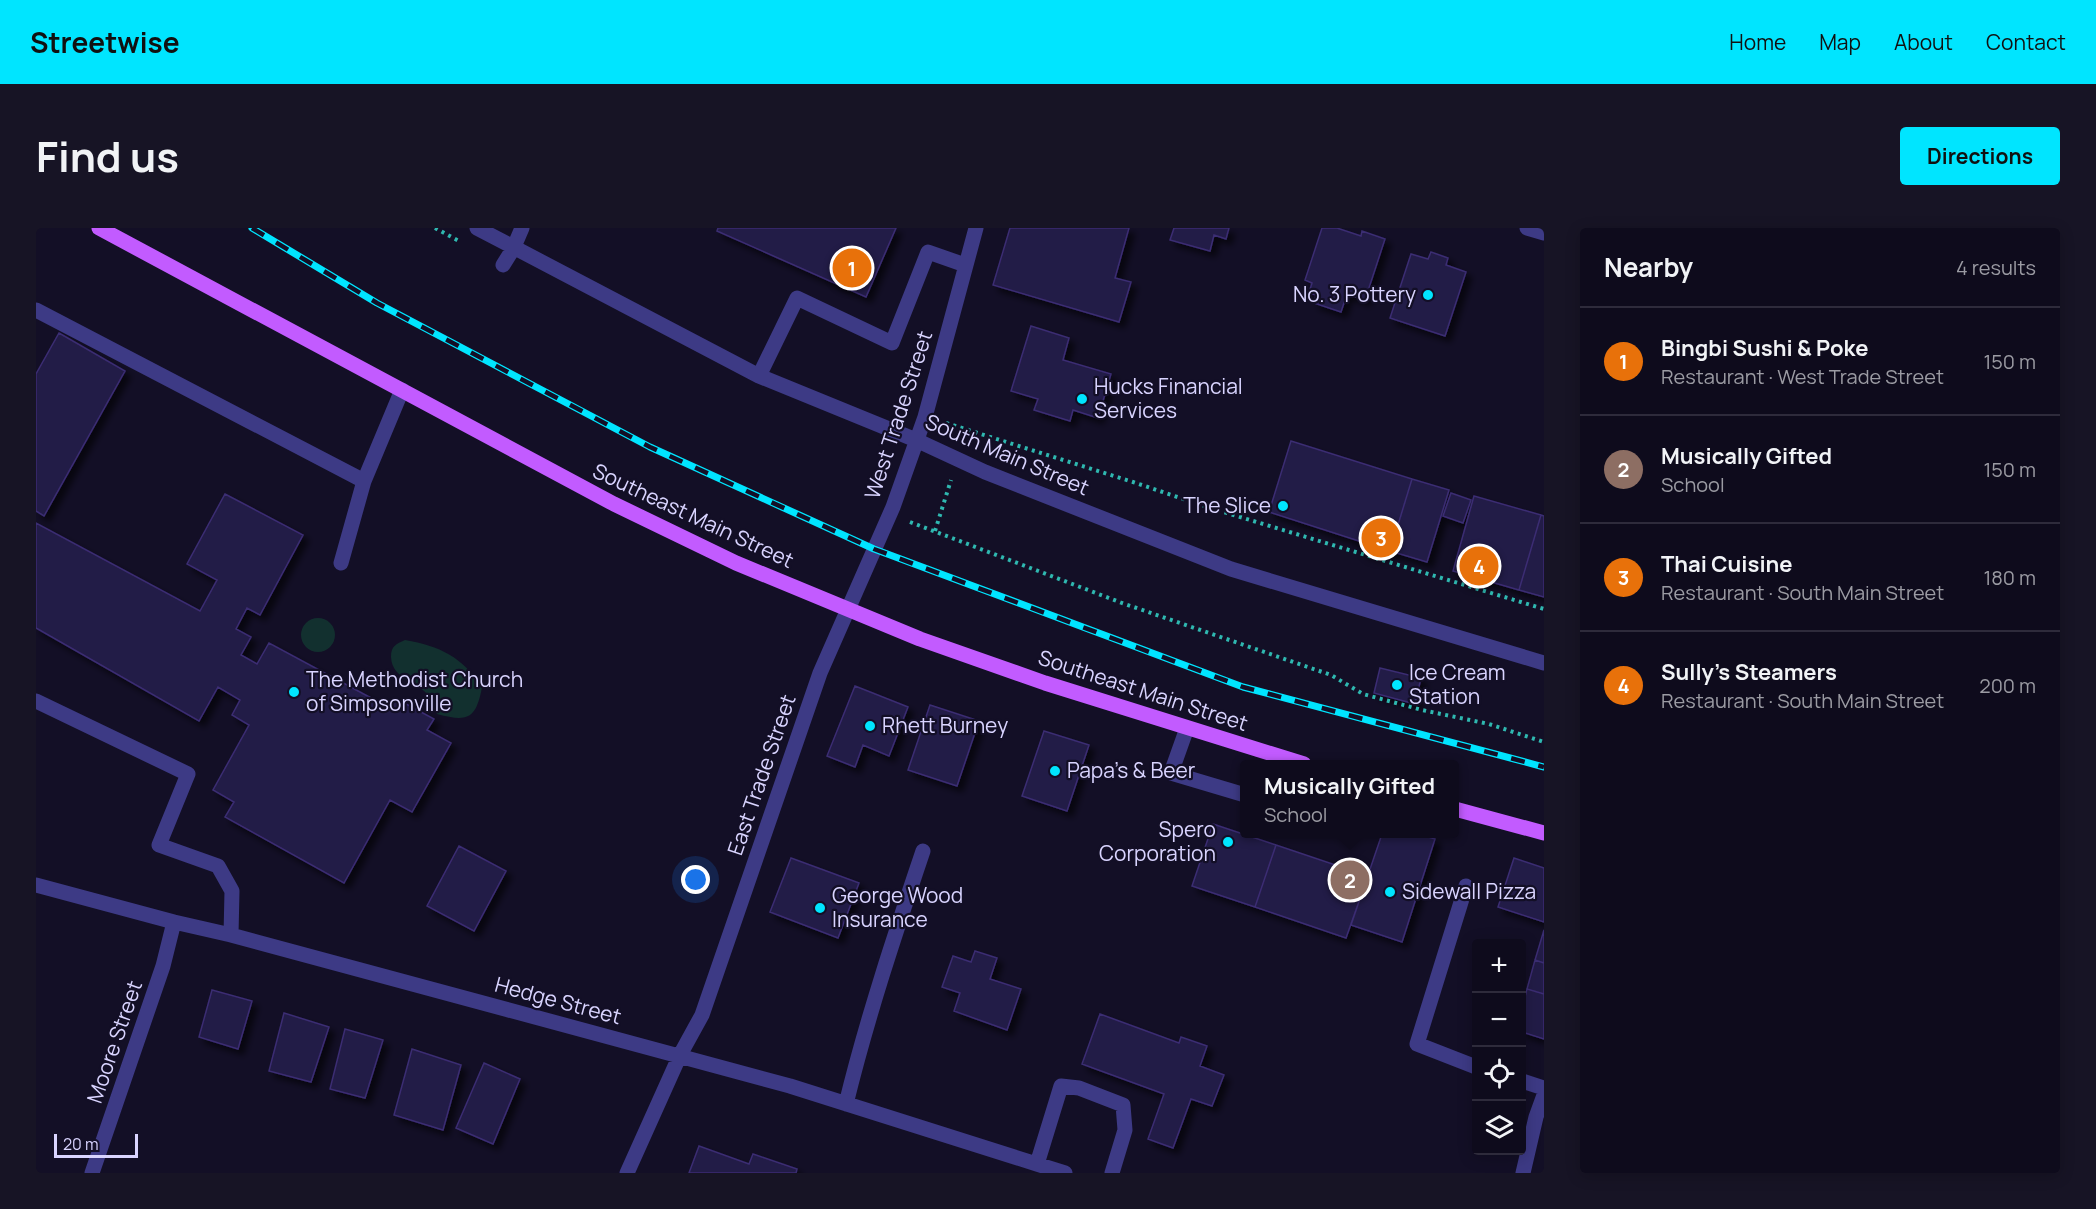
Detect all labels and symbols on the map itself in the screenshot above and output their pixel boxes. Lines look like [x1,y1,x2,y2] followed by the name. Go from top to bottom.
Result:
[832,246,872,291] pin: 1
[1293,280,1416,308] place label: No. 3 Pottery
[1421,288,1435,302] marker: No. 3 Pottery
[858,327,938,502] street label: West Trade Street
[1094,372,1243,424] place label: Hucks Financial Services
[1075,392,1089,406] marker: Hucks Financial Services
[921,407,1094,501] street label: South Main Street
[588,456,798,574] street label: Southeast Main Street
[1183,491,1271,519] place label: The Slice
[1276,499,1290,513] marker: The Slice
[1362,516,1400,560] pin: 3
[1460,544,1498,588] pin: 4
[1035,643,1252,737] street label: Southeast Main Street
[1409,658,1506,710] place label: Ice Cream Station
[306,665,523,717] place label: The Methodist Church of Simpsonville
[1390,678,1404,692] marker: Ice Cream Station
[287,685,301,699] marker: The Methodist Church of Simpsonville
[720,691,802,859] street label: East Trade Street
[882,711,1008,739] place label: Rhett Burney
[863,719,877,733] marker: Rhett Burney
[1067,756,1196,784] place label: Papa's & Beer
[1048,764,1062,778] marker: Papa's & Beer
[1099,815,1216,867] place label: Spero Corporation
[1221,835,1235,849] marker: Spero Corporation
[1330,858,1370,902] pin: 2
[681,865,710,894] your location
[1402,877,1536,905] place label: Sidewall Pizza
[832,881,963,933] place label: George Wood Insurance
[1383,885,1397,899] marker: Sidewall Pizza
[813,901,827,915] marker: George Wood Insurance
[492,970,625,1030] street label: Hedge Street
[80,977,148,1107] street label: Moore Street
[54,1131,138,1158] scale bar

